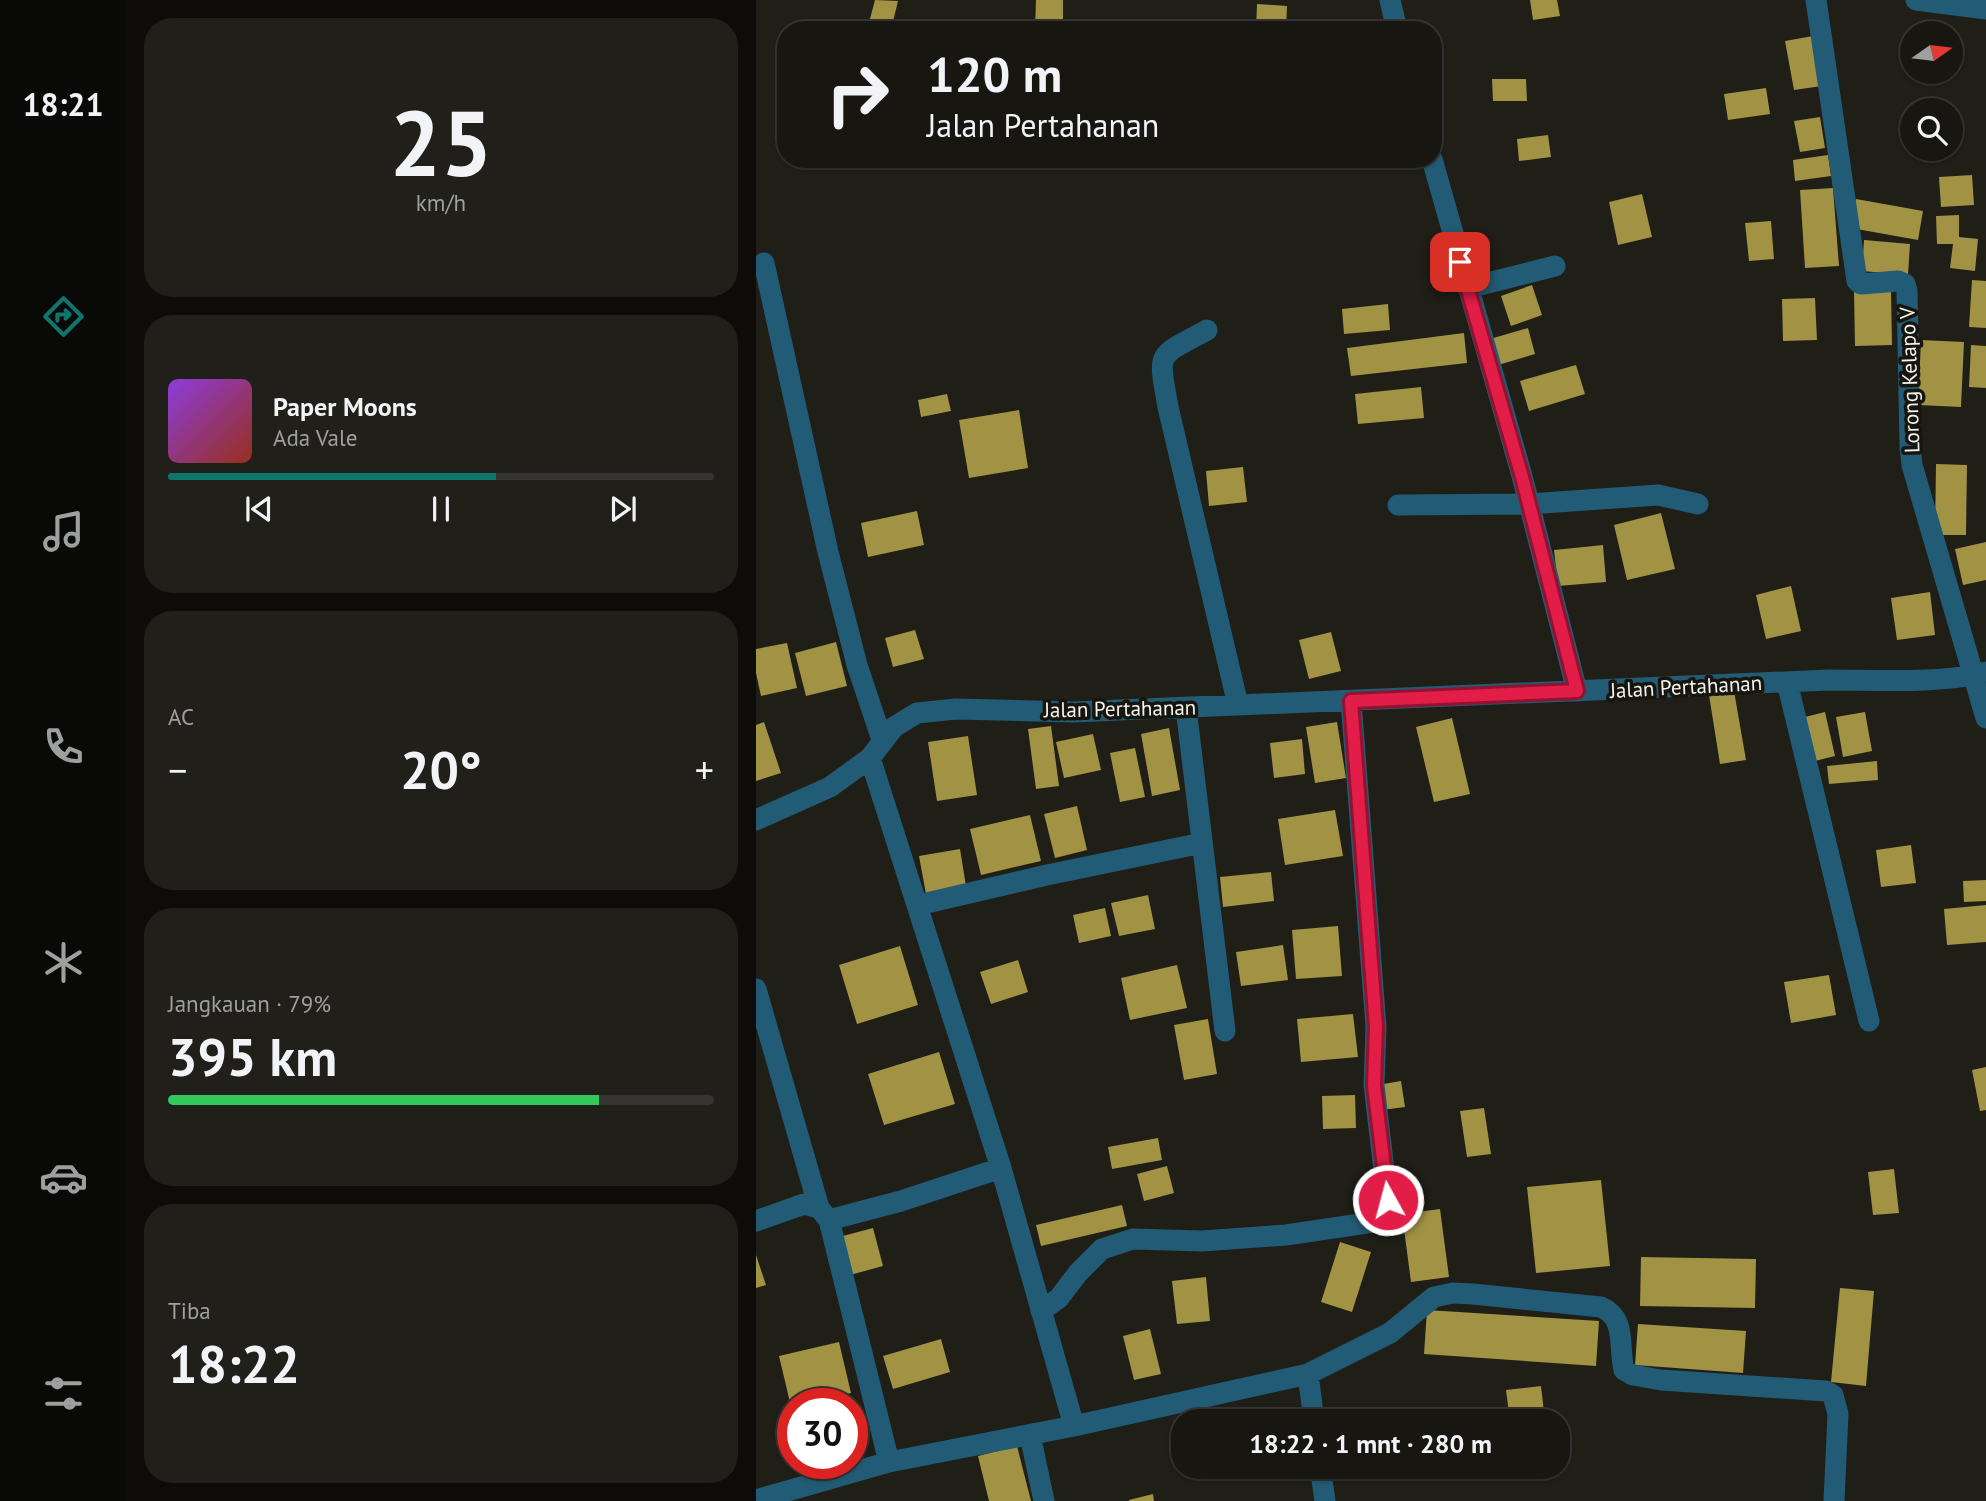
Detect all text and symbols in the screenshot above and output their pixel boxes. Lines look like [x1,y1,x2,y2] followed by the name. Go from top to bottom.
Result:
[1900,21,1964,84] north arrow
[1900,21,1963,161] map controls
[927,42,1062,106] text: 120 m
[812,49,903,140] icon: right
[22,83,104,125] text: 18:21
[389,83,493,201] text: 25
[1900,98,1963,161] button: search
[927,104,1159,146] text: Jalan Pertahanan
[416,188,466,217] text: km/h
[1430,232,1490,292] pin
[1441,243,1479,281] icon: arrive
[39,292,88,341] icon: directions
[1893,306,1926,454] street label: Lorong Kelapo V
[273,390,417,423] text: Paper Moons
[273,423,357,452] text: Ada Vale
[240,490,278,528] icon: previous
[422,490,460,528] icon: pause
[604,490,642,528] icon: next
[39,507,88,556] icon: music
[1608,669,1763,704] street label: Jalan Pertahanan
[1043,694,1196,723] street label: Jalan Pertahanan
[168,702,194,731] text: AC
[39,722,88,771] icon: phone
[400,736,482,803] text: 20°
[168,745,187,794] text: −
[695,745,714,794] text: +
[39,938,88,987] icon: climate
[168,989,331,1018] text: Jangkauan · 79%
[168,1023,337,1090] text: 395 km
[39,1153,88,1202] icon: car
[1351,1163,1425,1237] position arrow
[168,1296,211,1325] text: Tiba
[168,1330,300,1397] text: 18:22
[39,1369,88,1418] icon: filters
[777,1388,868,1479] speed limit sign: 30
[1249,1427,1492,1460] text: 18:22 · 1 mnt · 280 m

